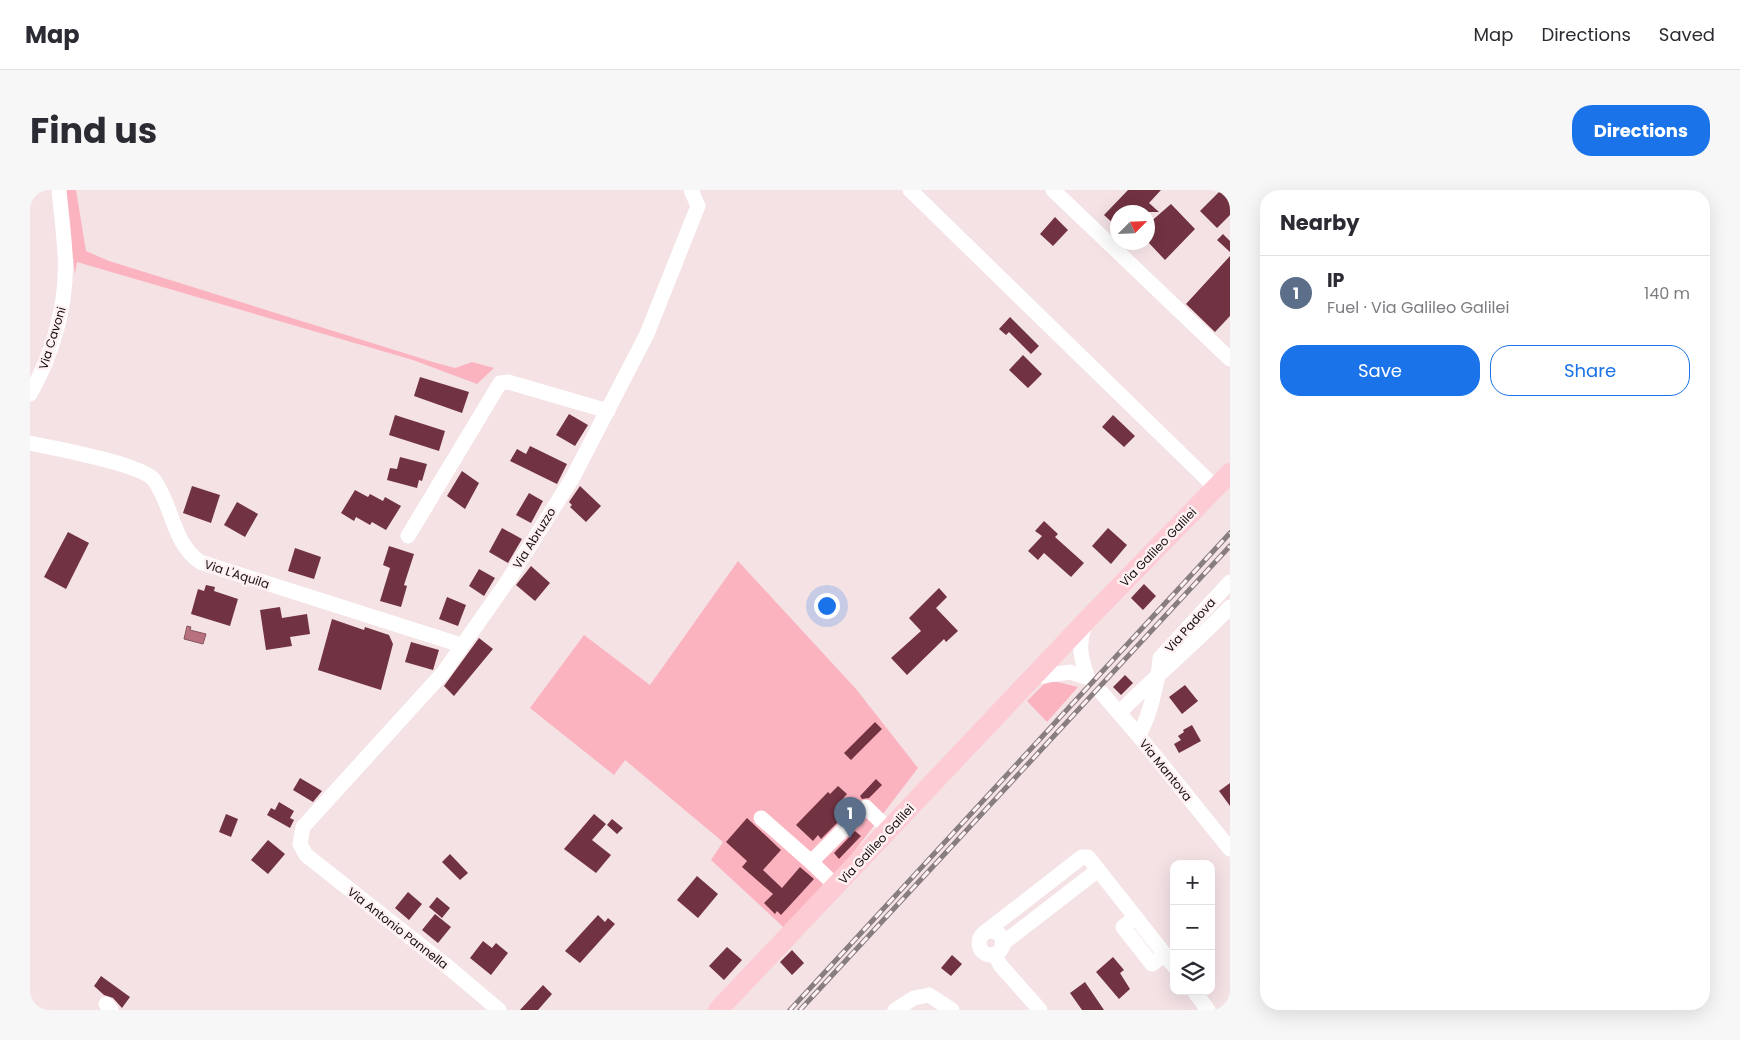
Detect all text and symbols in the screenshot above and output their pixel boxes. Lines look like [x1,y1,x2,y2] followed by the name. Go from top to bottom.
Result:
[25,18,80,51] text: Map
[1474,22,1513,47] text: Map
[1541,22,1631,47] text: Directions
[1659,22,1715,47] text: Saved
[1572,105,1710,156] button: Directions
[30,106,157,155] text: Find us
[1110,205,1155,250] north arrow
[1280,208,1360,237] text: Nearby
[1327,267,1344,294] text: IP
[1293,282,1299,305] text: 1
[1644,282,1690,305] text: 140 m
[1327,296,1509,319] text: Fuel · Via Galileo Galilei
[34,304,70,371] street label: Via Cavoni
[1280,345,1480,396] button: Save
[1490,345,1690,396] button: Share
[508,504,560,572] street label: Via Abruzzo
[1116,504,1200,590] street label: Via Galileo Galilei
[202,556,272,592] street label: Via L'Aquila
[814,593,840,619] your location
[1161,594,1219,656] street label: Via Padova
[1136,735,1196,805] street label: Via Mantova
[834,797,866,838] pin: 1
[834,800,918,888] street label: Via Galileo Galilei
[1170,860,1215,995] map controls
[1170,860,1215,905] button: +
[344,883,452,973] street label: Via Antonio Pannella
[1170,905,1215,950] button: −
[1170,950,1215,995] button: layers

